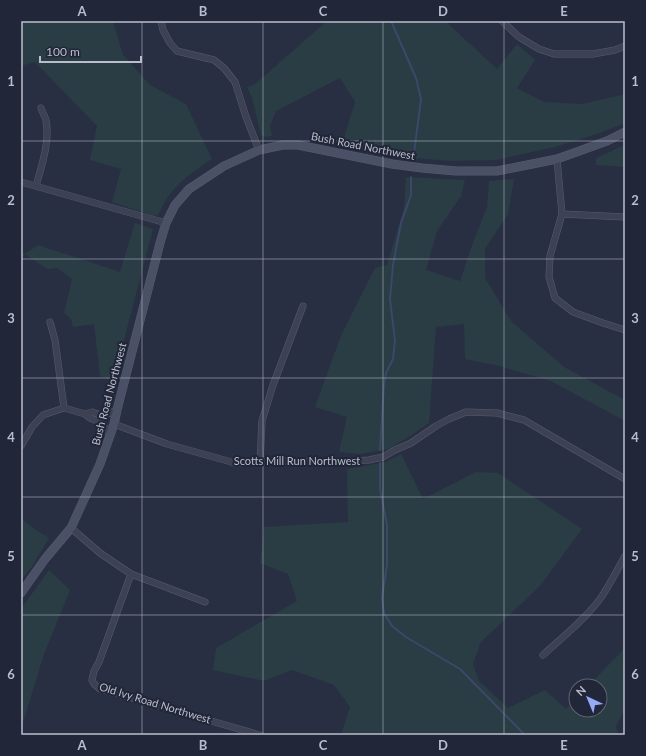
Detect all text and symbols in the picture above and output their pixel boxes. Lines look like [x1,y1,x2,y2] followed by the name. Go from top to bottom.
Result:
[76,3,87,19] text: A
[199,3,208,19] text: B
[319,3,328,19] text: C
[438,3,448,19] text: D
[560,3,568,19] text: E
[40,38,141,64] scale bar
[46,44,80,59] text: 100 m
[7,73,15,89] text: 1
[631,73,639,89] text: 1
[310,129,416,162] street label: Bush Road Northwest
[7,192,15,208] text: 2
[631,192,639,208] text: 2
[7,310,15,326] text: 3
[631,310,639,326] text: 3
[89,341,128,447] street label: Bush Road Northwest
[7,429,15,445] text: 4
[631,429,639,445] text: 4
[234,454,360,467] street label: Scotts Mill Run Northwest
[7,548,15,564] text: 5
[631,548,639,564] text: 5
[7,666,15,682] text: 6
[631,666,639,682] text: 6
[568,678,608,718] north arrow
[98,679,213,726] street label: Old Ivy Road Northwest
[573,683,588,698] text: N
[76,737,87,753] text: A
[199,737,208,753] text: B
[319,737,328,753] text: C
[438,737,448,753] text: D
[560,737,568,753] text: E

